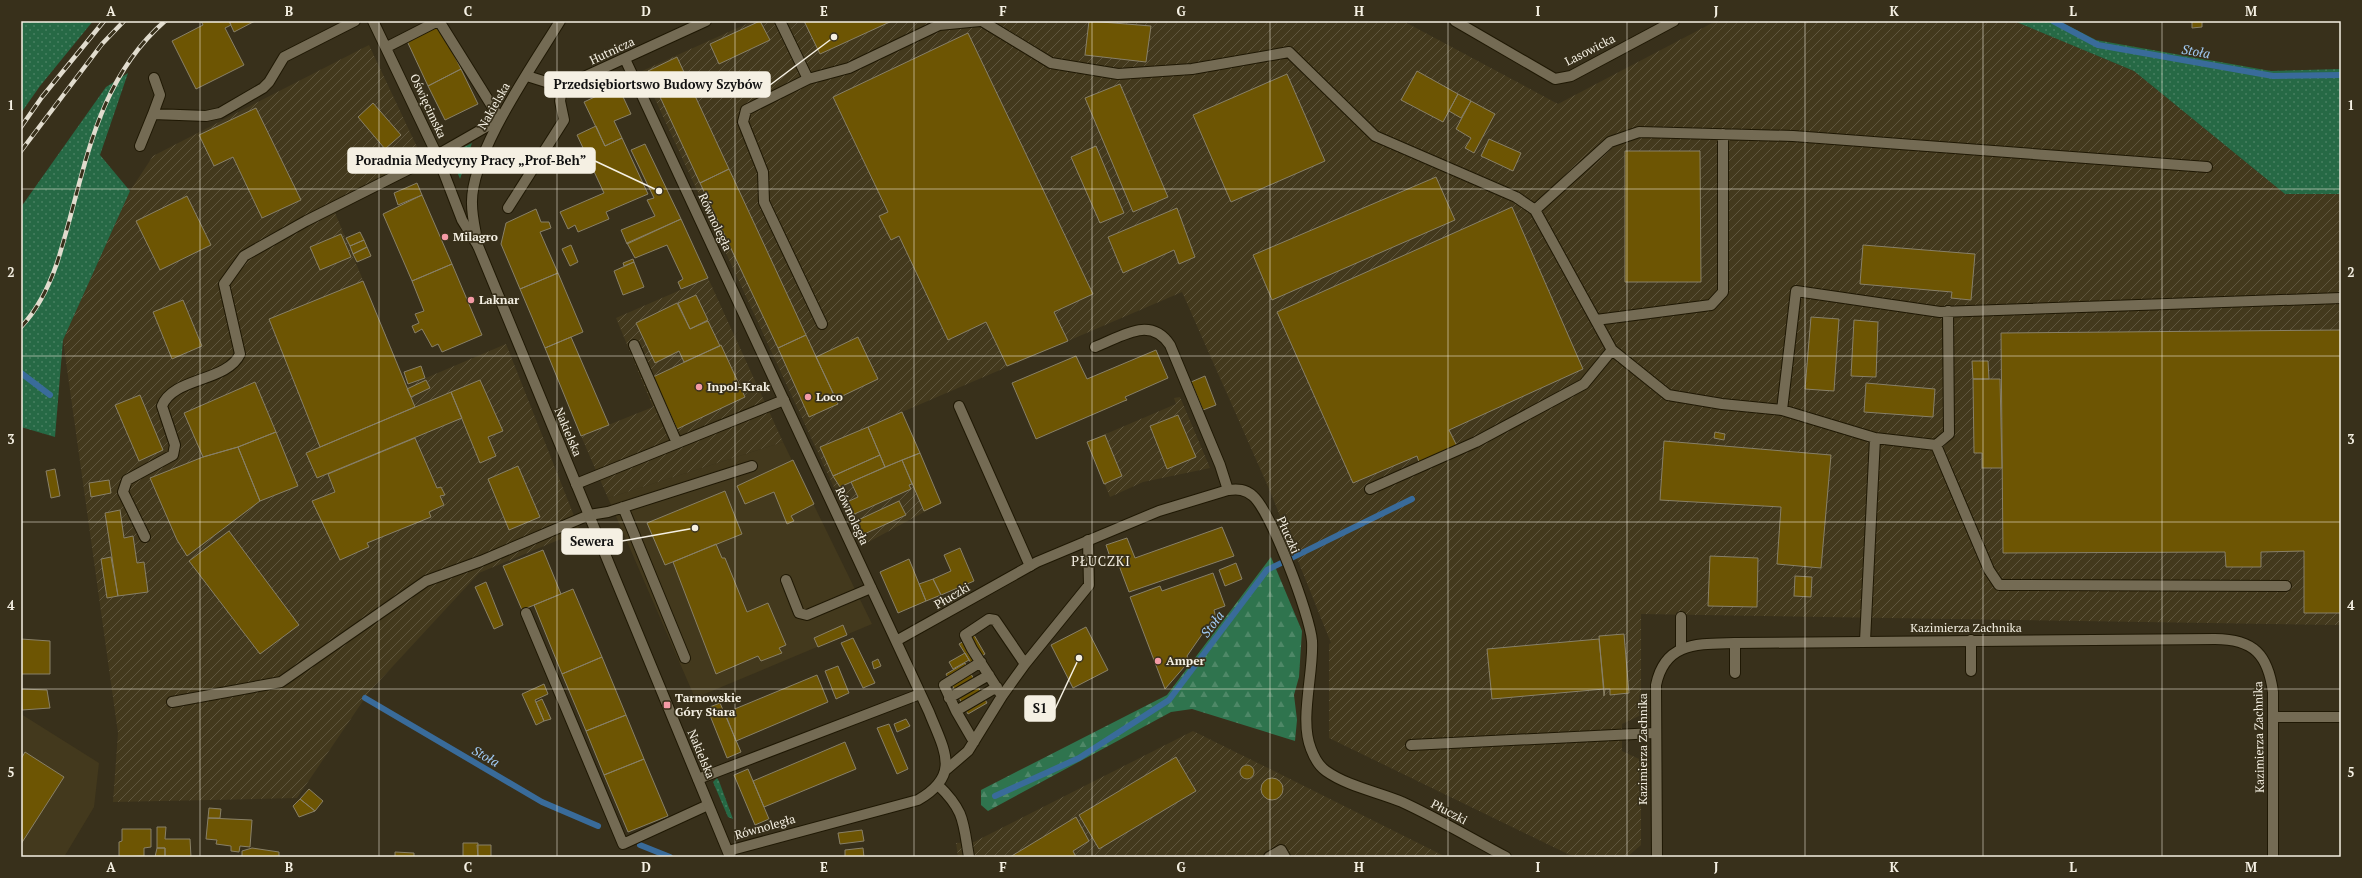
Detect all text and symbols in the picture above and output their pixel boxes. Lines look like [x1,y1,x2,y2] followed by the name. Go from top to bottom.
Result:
[106,2,116,20] text: A
[285,2,293,20] text: B
[464,2,472,20] text: C
[641,2,651,20] text: D
[820,2,828,20] text: E
[999,2,1007,20] text: F
[1176,2,1186,20] text: G
[1354,2,1364,20] text: H
[1536,2,1541,20] text: I
[1714,2,1719,20] text: J
[1889,2,1899,20] text: K
[2069,2,2077,20] text: L
[2245,2,2257,20] text: M
[1562,30,1617,69] street label: Lasowicka
[587,34,637,68] street label: Hutnicza
[2180,40,2212,62] water label: Stoła
[407,71,450,140] street label: Oświęcimska
[545,72,770,97] callout: Przedsiębiortswo Budowy Szybów
[554,75,763,93] text: Przedsiębiortswo Budowy Szybów
[474,80,513,132] street label: Nakielska
[7,96,15,114] text: 1
[2347,96,2355,114] text: 1
[348,148,595,173] callout: Poradnia Medycyny Pracy „Prof-Beh”
[356,151,586,169] text: Poradnia Medycyny Pracy „Prof-Beh”
[695,190,735,253] street label: Równoległa
[453,229,498,244] place label: Milagro
[440,232,450,242] marker: Milagro
[7,263,15,281] text: 2
[2347,263,2355,281] text: 2
[479,292,520,307] place label: Laknar
[466,295,476,305] marker: Laknar
[707,379,770,394] place label: Inpol-Krak
[694,382,704,392] marker: Inpol-Krak
[816,389,843,404] place label: Loco
[803,392,813,402] marker: Loco
[551,405,585,459] street label: Nakielska
[7,430,15,448] text: 3
[2347,430,2355,448] text: 3
[832,484,872,547] street label: Równoległa
[1274,514,1303,556] street label: Płuczki
[562,529,622,554] callout: Sewera
[570,532,615,550] text: Sewera
[1071,552,1131,570] district label: PŁUCZKI
[931,579,973,612] street label: Płuczki
[7,596,15,614] text: 4
[2347,596,2355,614] text: 4
[1196,607,1228,641] water label: Stoła
[1910,620,2022,635] street label: Kazimierza Zachnika
[1166,653,1206,668] place label: Amper
[1153,656,1163,666] marker: Amper
[2250,681,2267,793] street label: Kazimierza Zachnika
[675,690,742,719] place label: Tarnowskie Góry Stara
[1635,693,1650,805] street label: Kazimierza Zachnika
[1025,696,1055,721] callout: S1
[1033,699,1047,717] text: S1
[662,700,672,710] marker: Tarnowskie Góry Stara
[684,727,718,781] street label: Nakielska
[469,741,503,771] water label: Stoła
[7,763,15,781] text: 5
[2347,763,2355,781] text: 5
[1429,796,1470,828] street label: Płuczki
[733,811,797,842] street label: Równoległa
[106,858,116,876] text: A
[285,858,293,876] text: B
[464,858,472,876] text: C
[641,858,651,876] text: D
[820,858,828,876] text: E
[999,858,1007,876] text: F
[1176,858,1186,876] text: G
[1354,858,1364,876] text: H
[1536,858,1541,876] text: I
[1714,858,1719,876] text: J
[1889,858,1899,876] text: K
[2069,858,2077,876] text: L
[2245,858,2257,876] text: M

